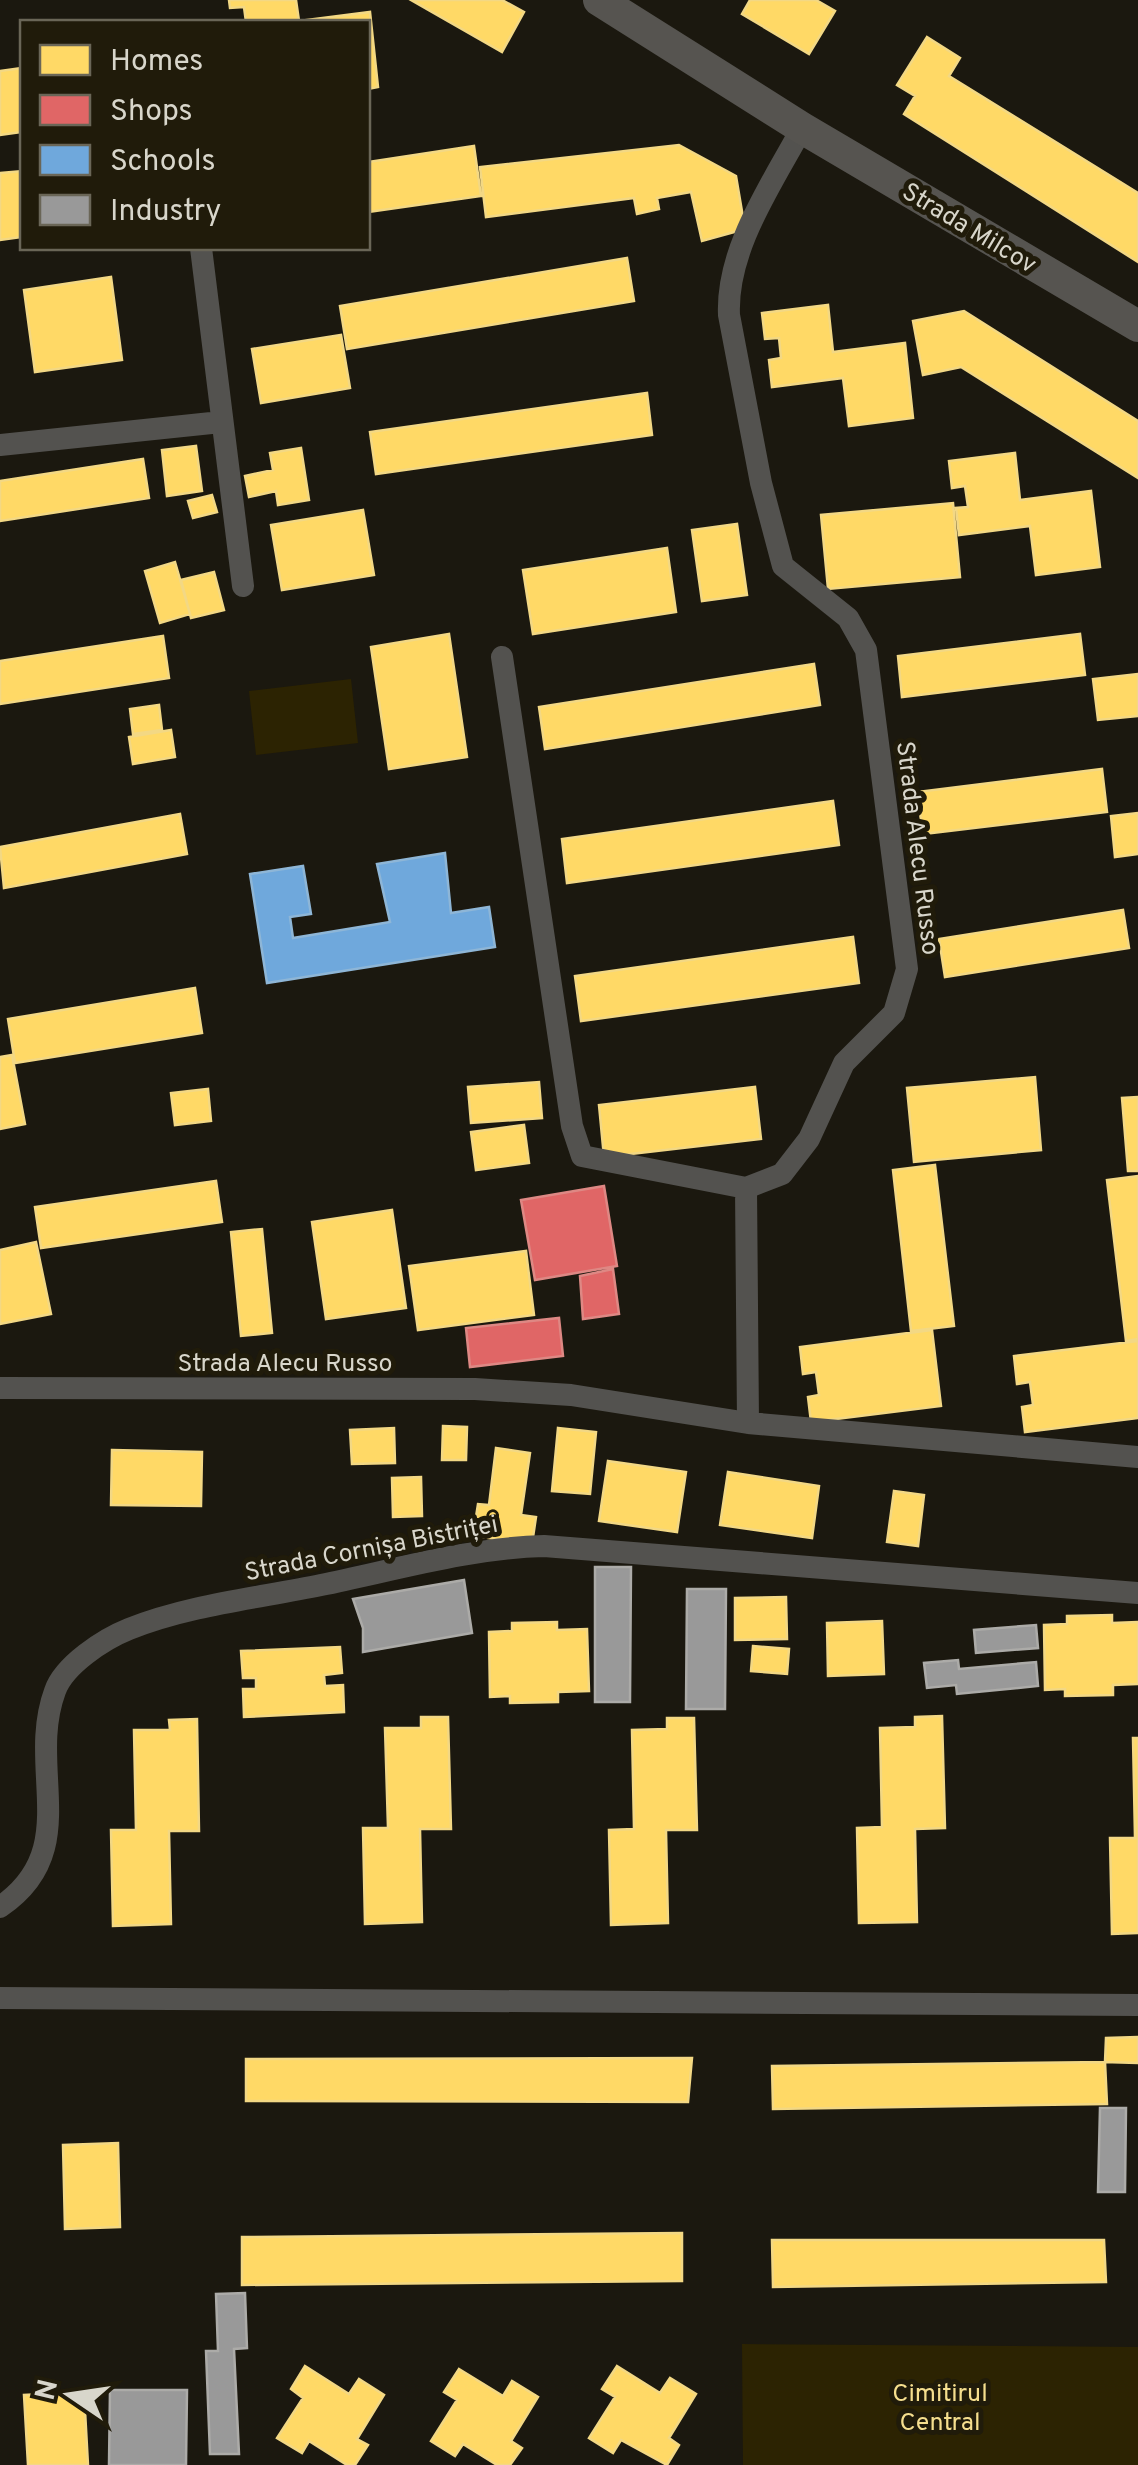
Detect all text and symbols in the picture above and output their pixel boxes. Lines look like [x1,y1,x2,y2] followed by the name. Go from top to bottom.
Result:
[20,20,370,250] legend
[110,44,203,81] text: Homes
[110,94,193,131] text: Shops
[110,144,216,181] text: Schools
[895,177,1042,282] street label: Strada Milcov
[110,194,221,231] text: Industry
[887,740,945,957] street label: Strada Alecu Russo
[177,1349,393,1381] street label: Strada Alecu Russo
[242,1510,501,1590] street label: Strada Cornișa Bistriței
[20,2345,120,2445] north arrow
[29,2376,68,2404] text: N
[892,2379,988,2440] park label: Cimitirul Central

